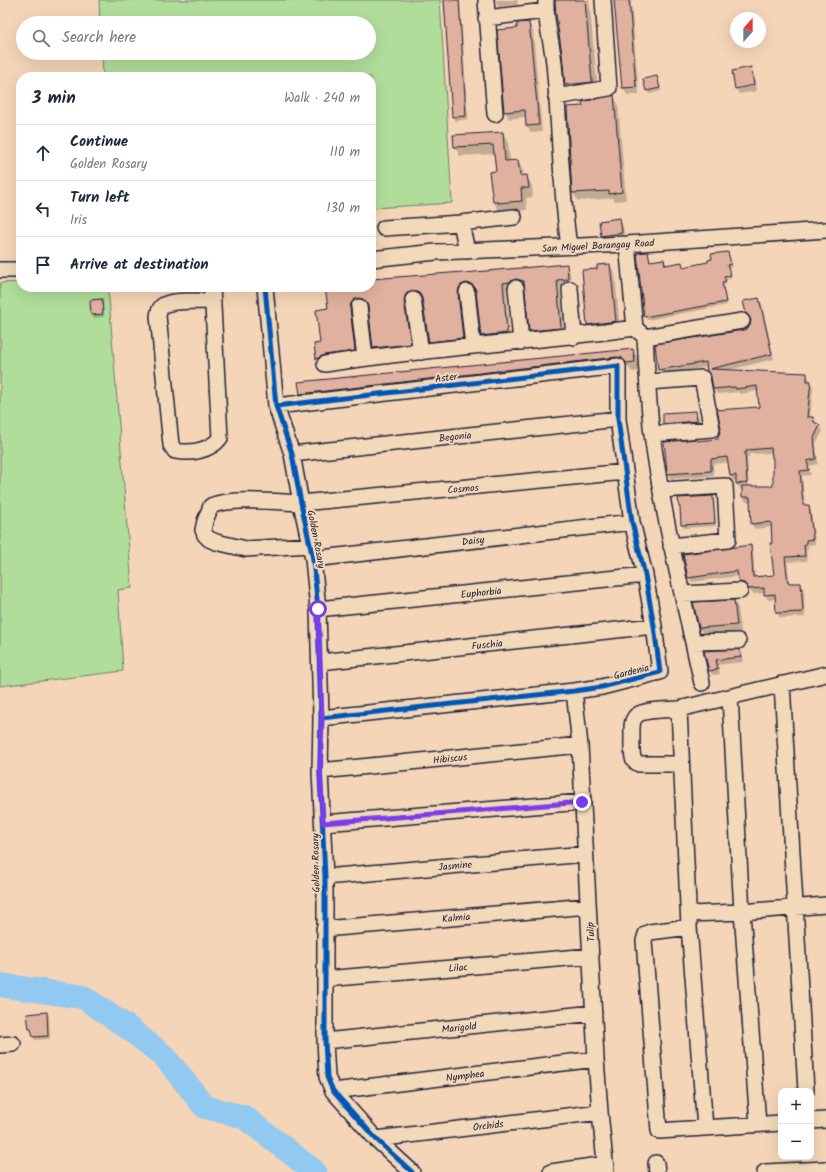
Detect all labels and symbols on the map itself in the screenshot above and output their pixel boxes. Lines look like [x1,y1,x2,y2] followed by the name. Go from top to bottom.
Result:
[730,12,766,48] north arrow
[541,235,656,257] street label: San Miguel Barangay Road
[434,369,459,387] street label: Aster
[438,427,472,447] street label: Begonia
[447,480,480,498] street label: Cosmos
[303,509,330,570] street label: Golden Rosary
[461,532,486,550] street label: Daisy
[460,583,503,603] street label: Euphorbia
[309,600,327,618] route start
[471,635,504,655] street label: Fuschia
[612,660,651,684] street label: Gardenia
[432,749,469,769] street label: Hibiscus
[573,793,591,811] route end
[307,833,325,893] street label: Golden Rosary
[438,857,473,875] street label: Jasmine
[441,909,471,927] street label: Kalmia
[582,921,600,942] street label: Tulip
[448,959,469,977] street label: Lilac
[441,1018,478,1038] street label: Marigold
[445,1066,486,1086] street label: Nymphea
[472,1116,505,1136] street label: Orchids

